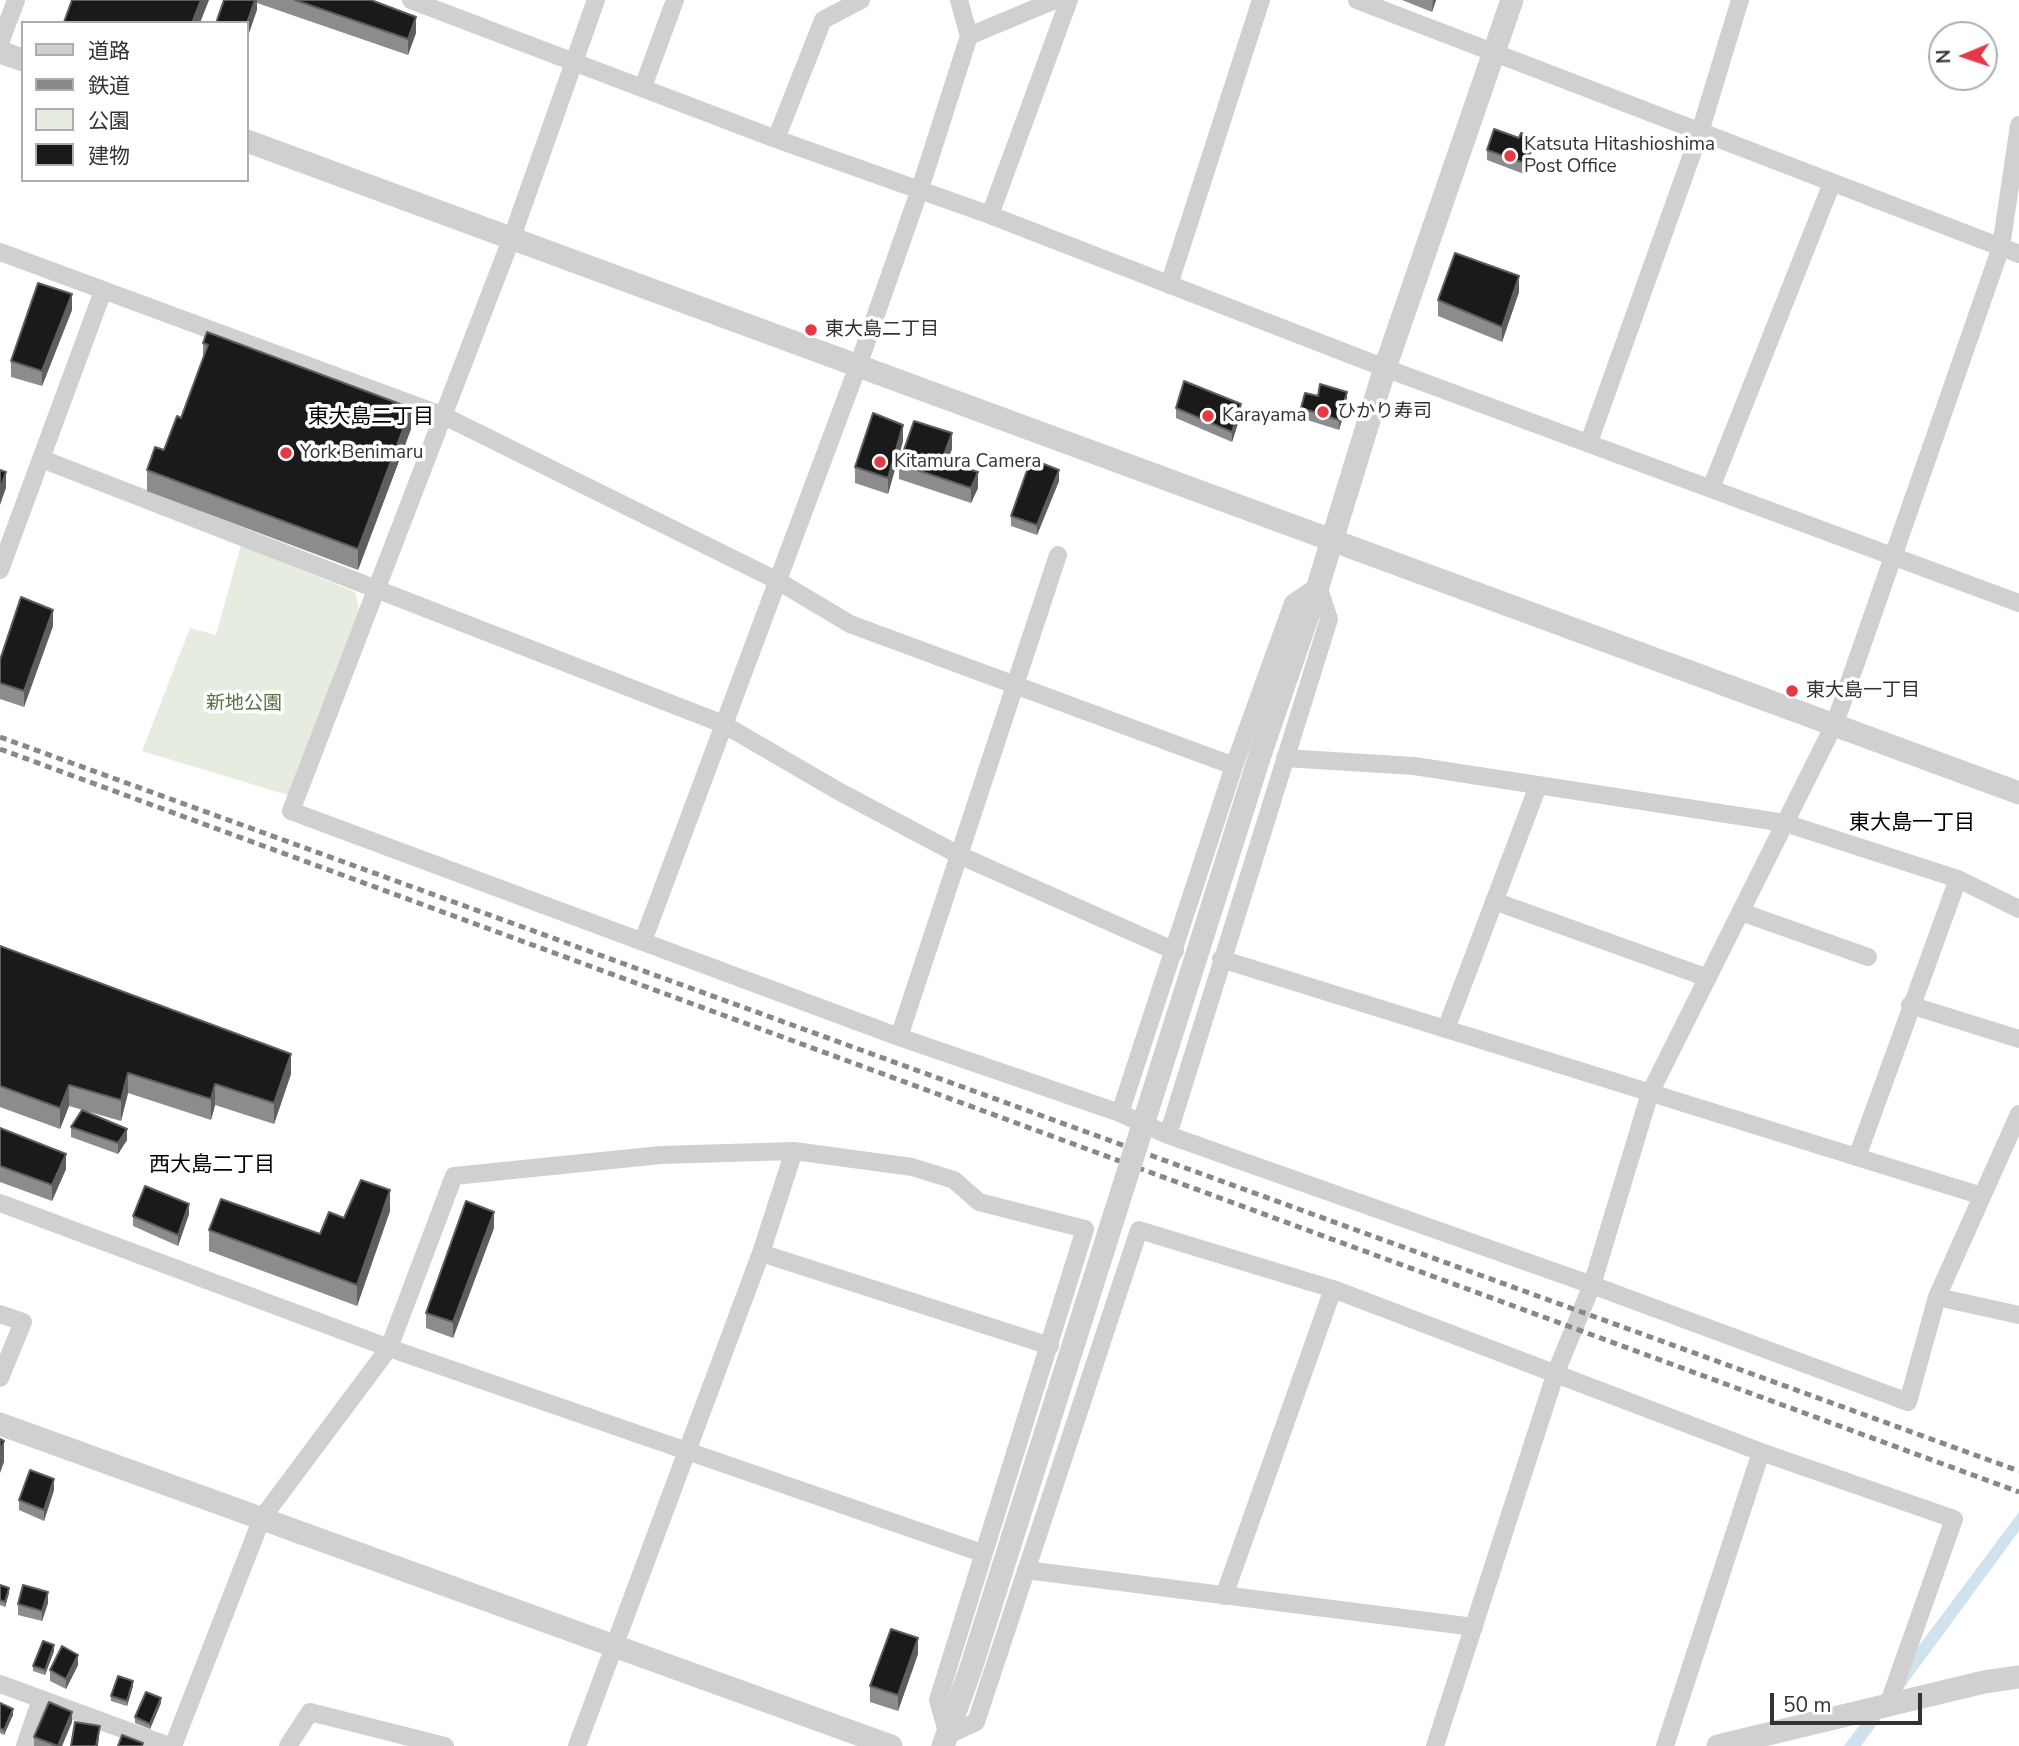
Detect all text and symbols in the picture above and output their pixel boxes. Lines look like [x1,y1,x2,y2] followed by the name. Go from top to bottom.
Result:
[21,21,248,182] legend
[1928,21,1998,91] north arrow
[88,37,130,65] text: 道路
[1931,49,1957,64] text: N
[88,72,130,100] text: 鉄道
[88,107,130,135] text: 公園
[1524,134,1715,178] place label: Katsuta Hitashioshima Post Office
[88,142,130,170] text: 建物
[1502,148,1518,164] marker: Katsuta Hitashioshima Post Office
[825,319,939,341] place label: 東大島二丁目
[803,322,819,338] marker: 東大島二丁目
[1337,401,1432,423] place label: ひかり寿司
[1315,404,1331,420] marker: ひかり寿司
[308,405,434,431] district label: 東大島二丁目
[1222,405,1307,427] place label: Karayama
[1200,408,1216,424] marker: Karayama
[300,442,424,464] place label: York Benimaru
[278,445,294,461] marker: York Benimaru
[894,451,1041,473] place label: Kitamura Camera
[872,454,888,470] marker: Kitamura Camera
[1806,680,1920,702] place label: 東大島一丁目
[1784,683,1800,699] marker: 東大島一丁目
[206,693,282,715] park label: 新地公園
[1849,811,1975,837] district label: 東大島一丁目
[149,1153,275,1179] district label: 西大島二丁目
[1774,1680,1926,1724] scale bar
[1783,1691,1832,1719] text: 50 m

